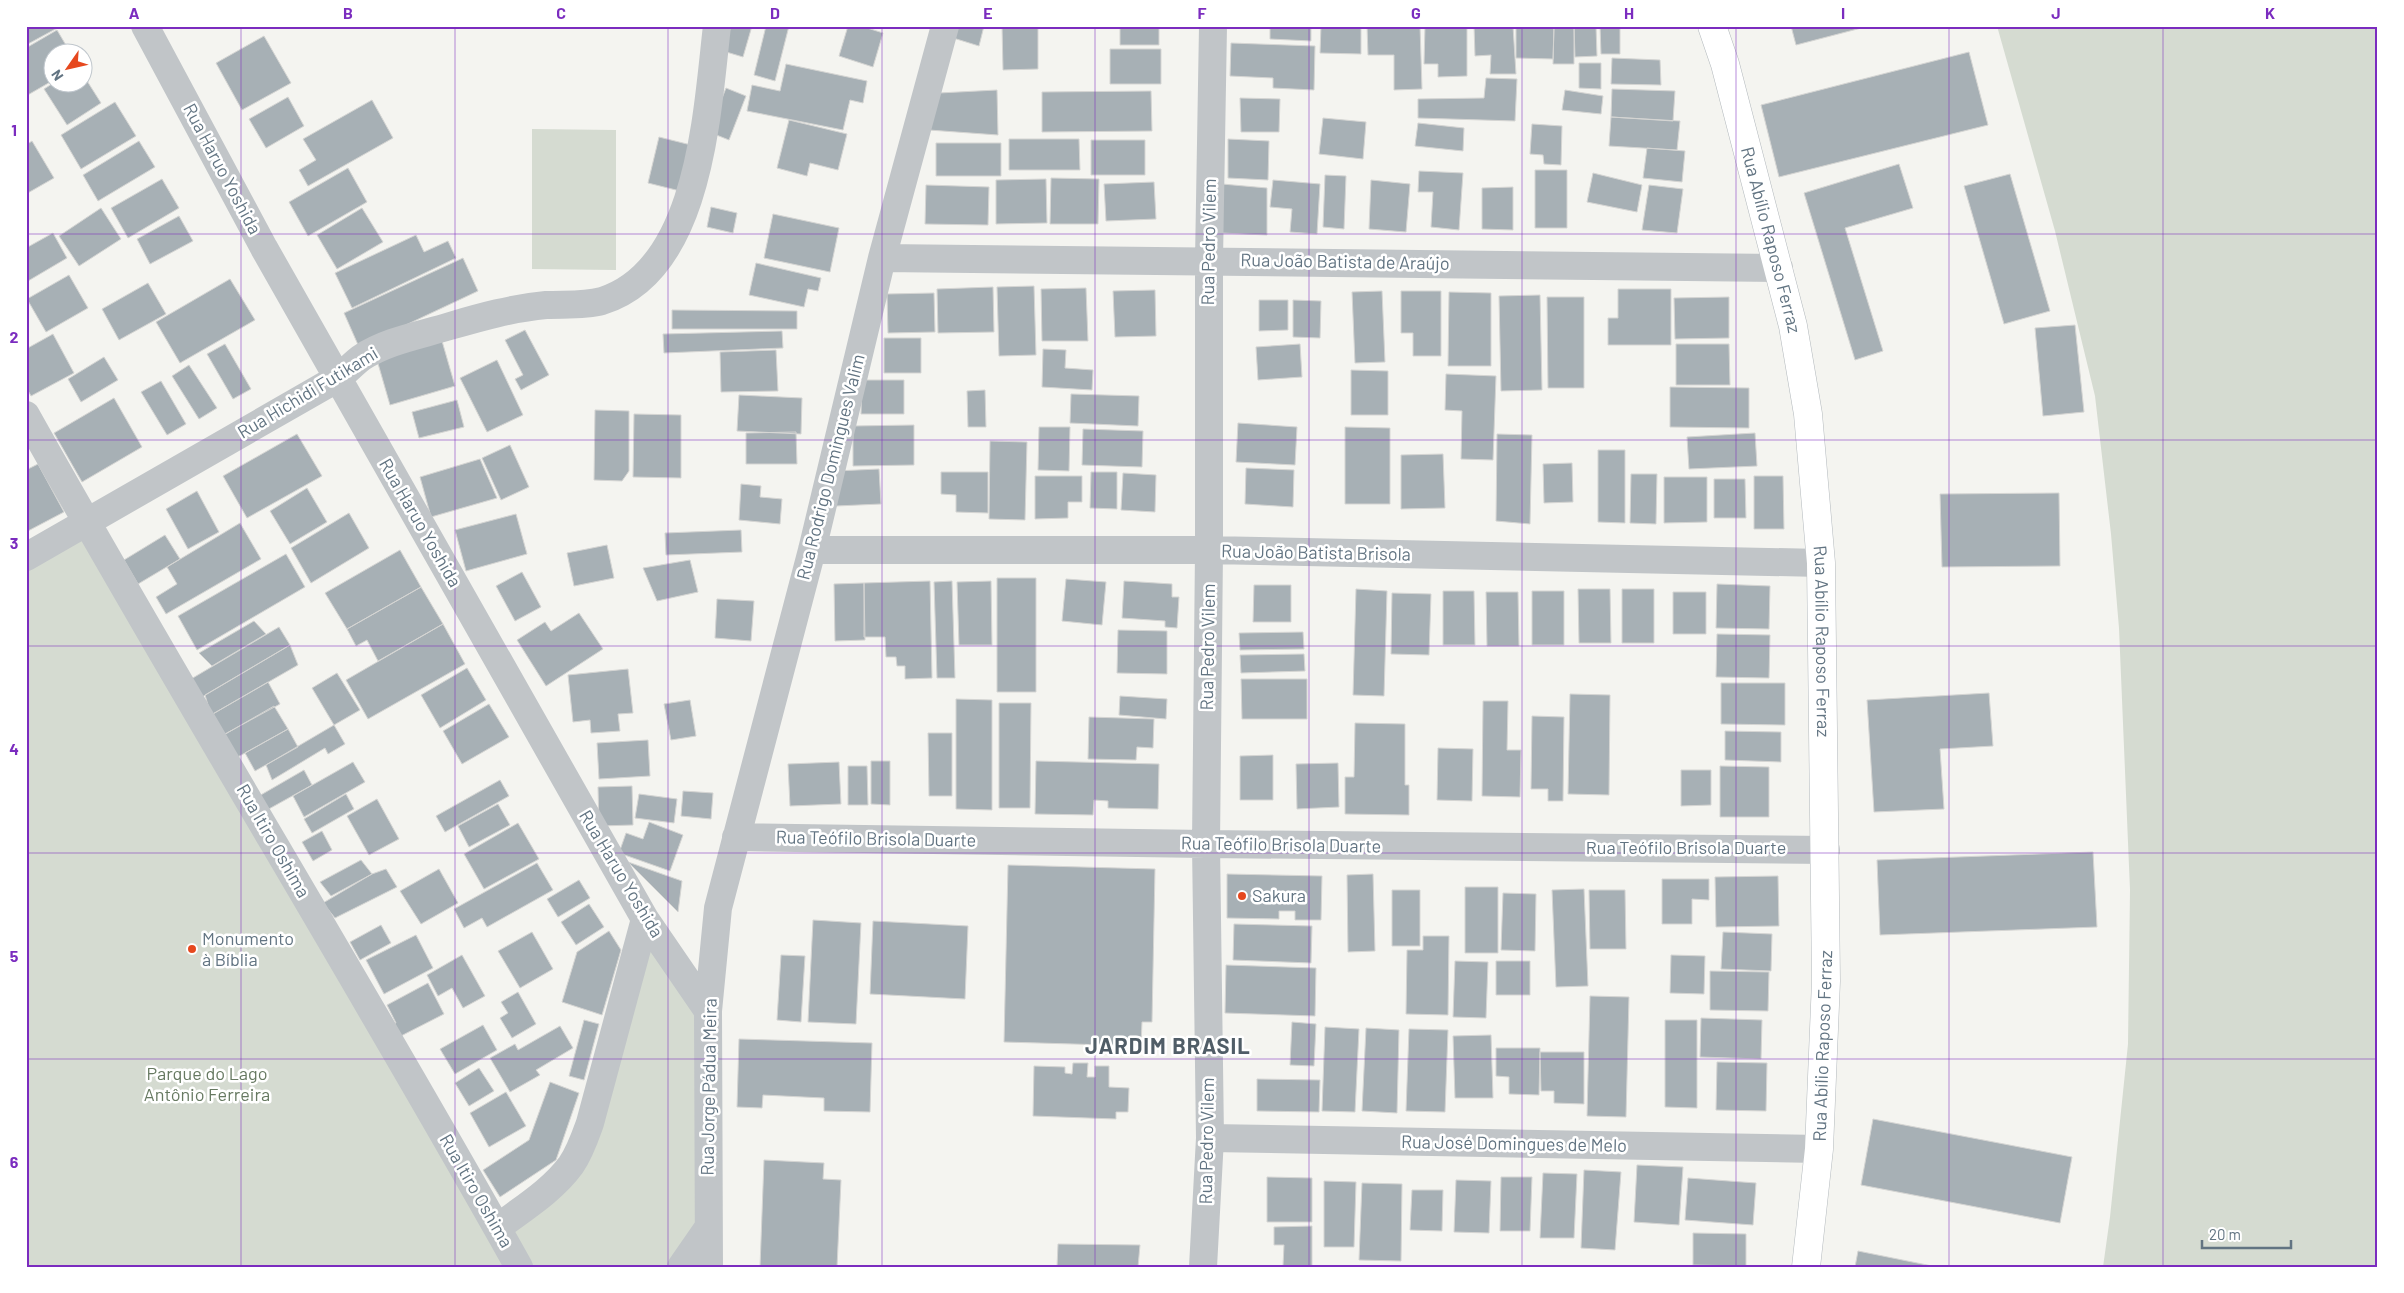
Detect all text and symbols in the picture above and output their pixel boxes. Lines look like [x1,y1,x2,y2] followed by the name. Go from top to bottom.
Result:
[129,3,140,22] text: A
[343,3,353,22] text: B
[556,3,566,22] text: C
[770,3,780,22] text: D
[983,3,993,22] text: E
[1198,3,1207,22] text: F
[1411,3,1421,22] text: G
[1624,3,1634,22] text: H
[1841,3,1845,22] text: I
[2051,3,2061,22] text: J
[2265,3,2275,22] text: K
[42,42,92,92] north arrow
[47,67,66,84] text: N
[179,99,267,238] street label: Rua Haruo Yoshida
[11,120,17,139] text: 1
[1737,144,1806,335] street label: Rua Abílio Raposo Ferraz
[1196,178,1220,306] street label: Rua Pedro Vilem
[1240,248,1450,274] street label: Rua João Batista de Araújo
[10,327,19,346] text: 2
[233,342,382,443] street label: Rua Hichidi Futikami
[791,352,869,582] street label: Rua Rodrigo Domingues Valim
[375,454,467,591] street label: Rua Haruo Yoshida
[10,533,18,552] text: 3
[1221,539,1411,565] street label: Rua João Batista Brisola
[1810,545,1835,737] street label: Rua Abílio Raposo Ferraz
[1195,583,1219,711] street label: Rua Pedro Vilem
[9,739,19,758] text: 4
[232,780,315,901] street label: Rua Itiro Oshima
[575,806,669,941] street label: Rua Haruo Yoshida
[776,825,976,851] street label: Rua Teófilo Brisola Duarte
[1181,831,1381,857] street label: Rua Teófilo Brisola Duarte
[1586,836,1786,858] street label: Rua Teófilo Brisola Duarte
[1252,884,1306,906] place label: Sakura
[1236,890,1248,902] marker: Sakura
[202,927,294,970] place label: Monumento à Bíblia
[186,943,198,955] marker: Monumento à Bíblia
[10,946,19,965] text: 5
[1808,950,1836,1142] street label: Rua Abílio Raposo Ferraz
[695,998,721,1176] street label: Rua Jorge Pádua Meira
[1085,1032,1251,1058] district label: JARDIM BRASIL
[144,1062,270,1105] park label: Parque do Lago Antônio Ferreira
[1194,1077,1218,1205] street label: Rua Pedro Vilem
[435,1130,518,1251] street label: Rua Itiro Oshima
[1401,1130,1627,1156] street label: Rua José Domingues de Melo
[10,1152,19,1171] text: 6
[2202,1218,2290,1250] scale bar
[2209,1225,2241,1243] text: 20 m

